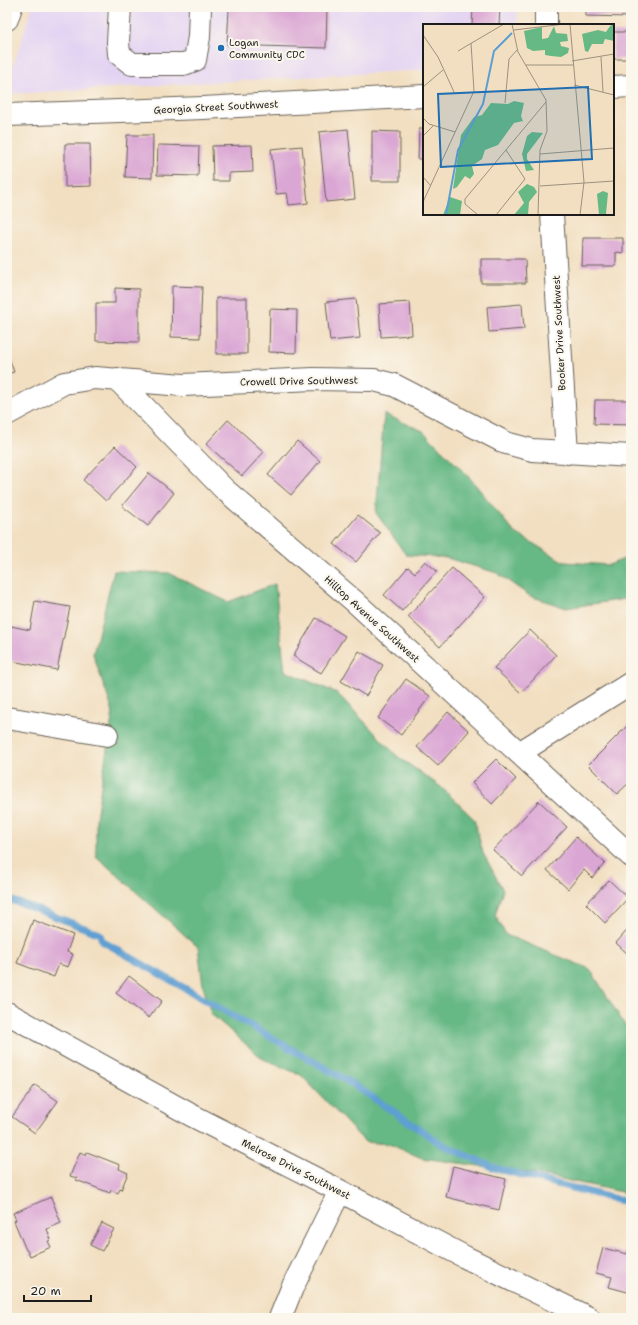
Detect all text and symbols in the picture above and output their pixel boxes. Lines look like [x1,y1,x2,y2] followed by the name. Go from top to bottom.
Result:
[423,24,614,215] inset map
[229,36,305,61] place label: Logan Community CDC
[216,43,226,53] marker: Logan Community CDC
[153,97,279,117] street label: Georgia Street Southwest
[549,275,569,391] street label: Booker Drive Southwest
[240,373,358,389] street label: Crowell Drive Southwest
[321,573,423,665] street label: Hilltop Avenue Southwest
[239,1136,353,1202] street label: Melrose Drive Southwest
[24,1277,91,1303] scale bar
[30,1283,61,1299] text: 20 m

